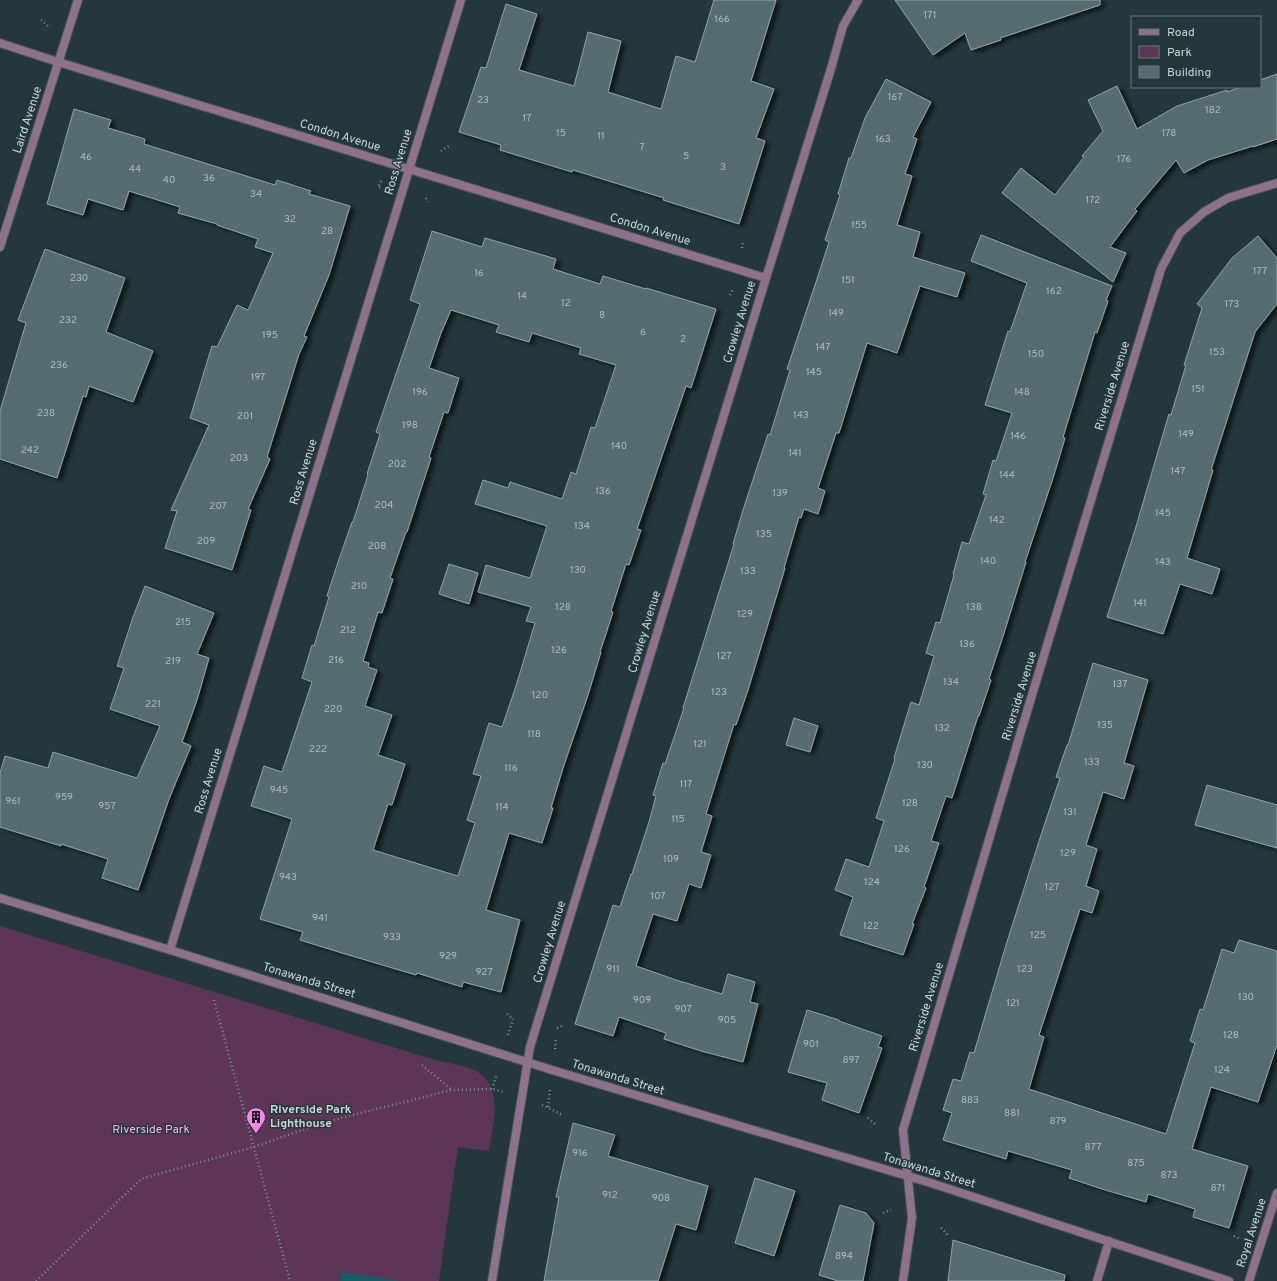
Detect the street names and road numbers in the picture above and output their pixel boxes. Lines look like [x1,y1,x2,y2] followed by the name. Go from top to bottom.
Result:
[10,84,46,156] street label: Laird Avenue
[297,116,383,156] street label: Condon Avenue
[381,127,417,197] street label: Ross Avenue
[607,210,693,250] street label: Condon Avenue
[720,279,760,365] street label: Crowley Avenue
[1092,339,1134,433] street label: Riverside Avenue
[286,437,322,507] street label: Ross Avenue
[625,589,665,675] street label: Crowley Avenue
[999,649,1041,743] street label: Riverside Avenue
[191,746,227,816] street label: Ross Avenue
[530,899,570,985] street label: Crowley Avenue
[261,959,357,1003] street label: Tonawanda Street
[906,960,948,1054] street label: Riverside Avenue
[570,1056,666,1100] street label: Tonawanda Street
[881,1149,977,1193] street label: Tonawanda Street
[1233,1196,1271,1270] street label: Royal Avenue

